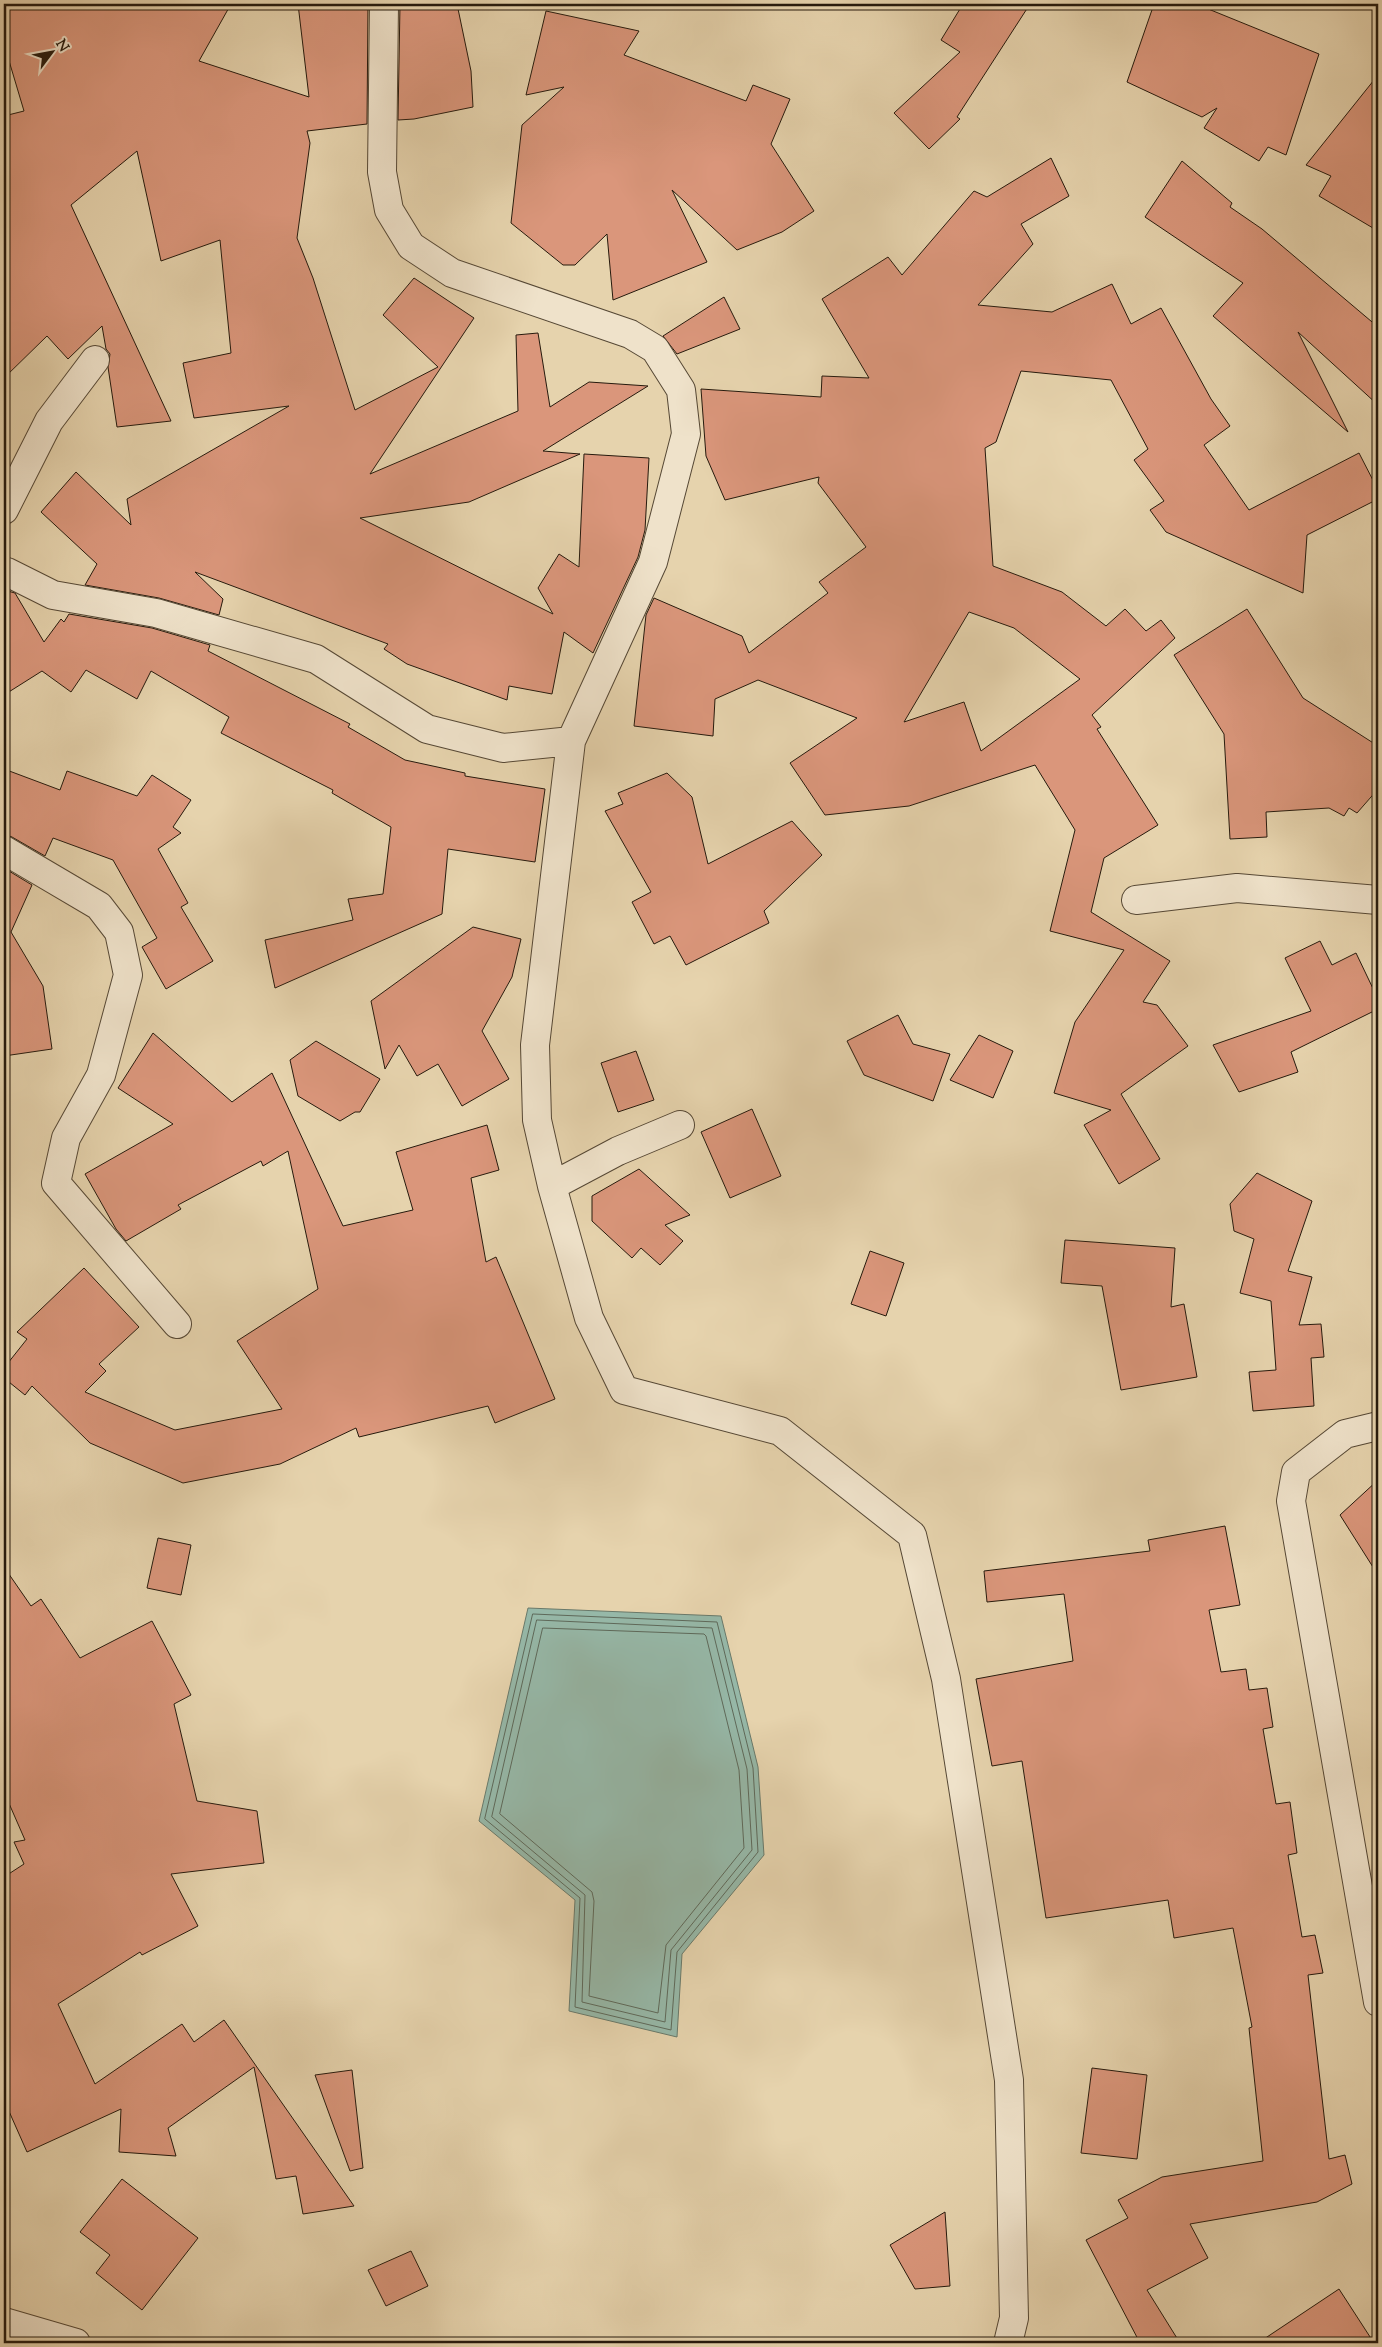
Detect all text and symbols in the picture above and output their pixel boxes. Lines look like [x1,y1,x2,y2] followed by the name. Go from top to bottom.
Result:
[28,28,78,78] north arrow
[50,36,73,56] text: N

